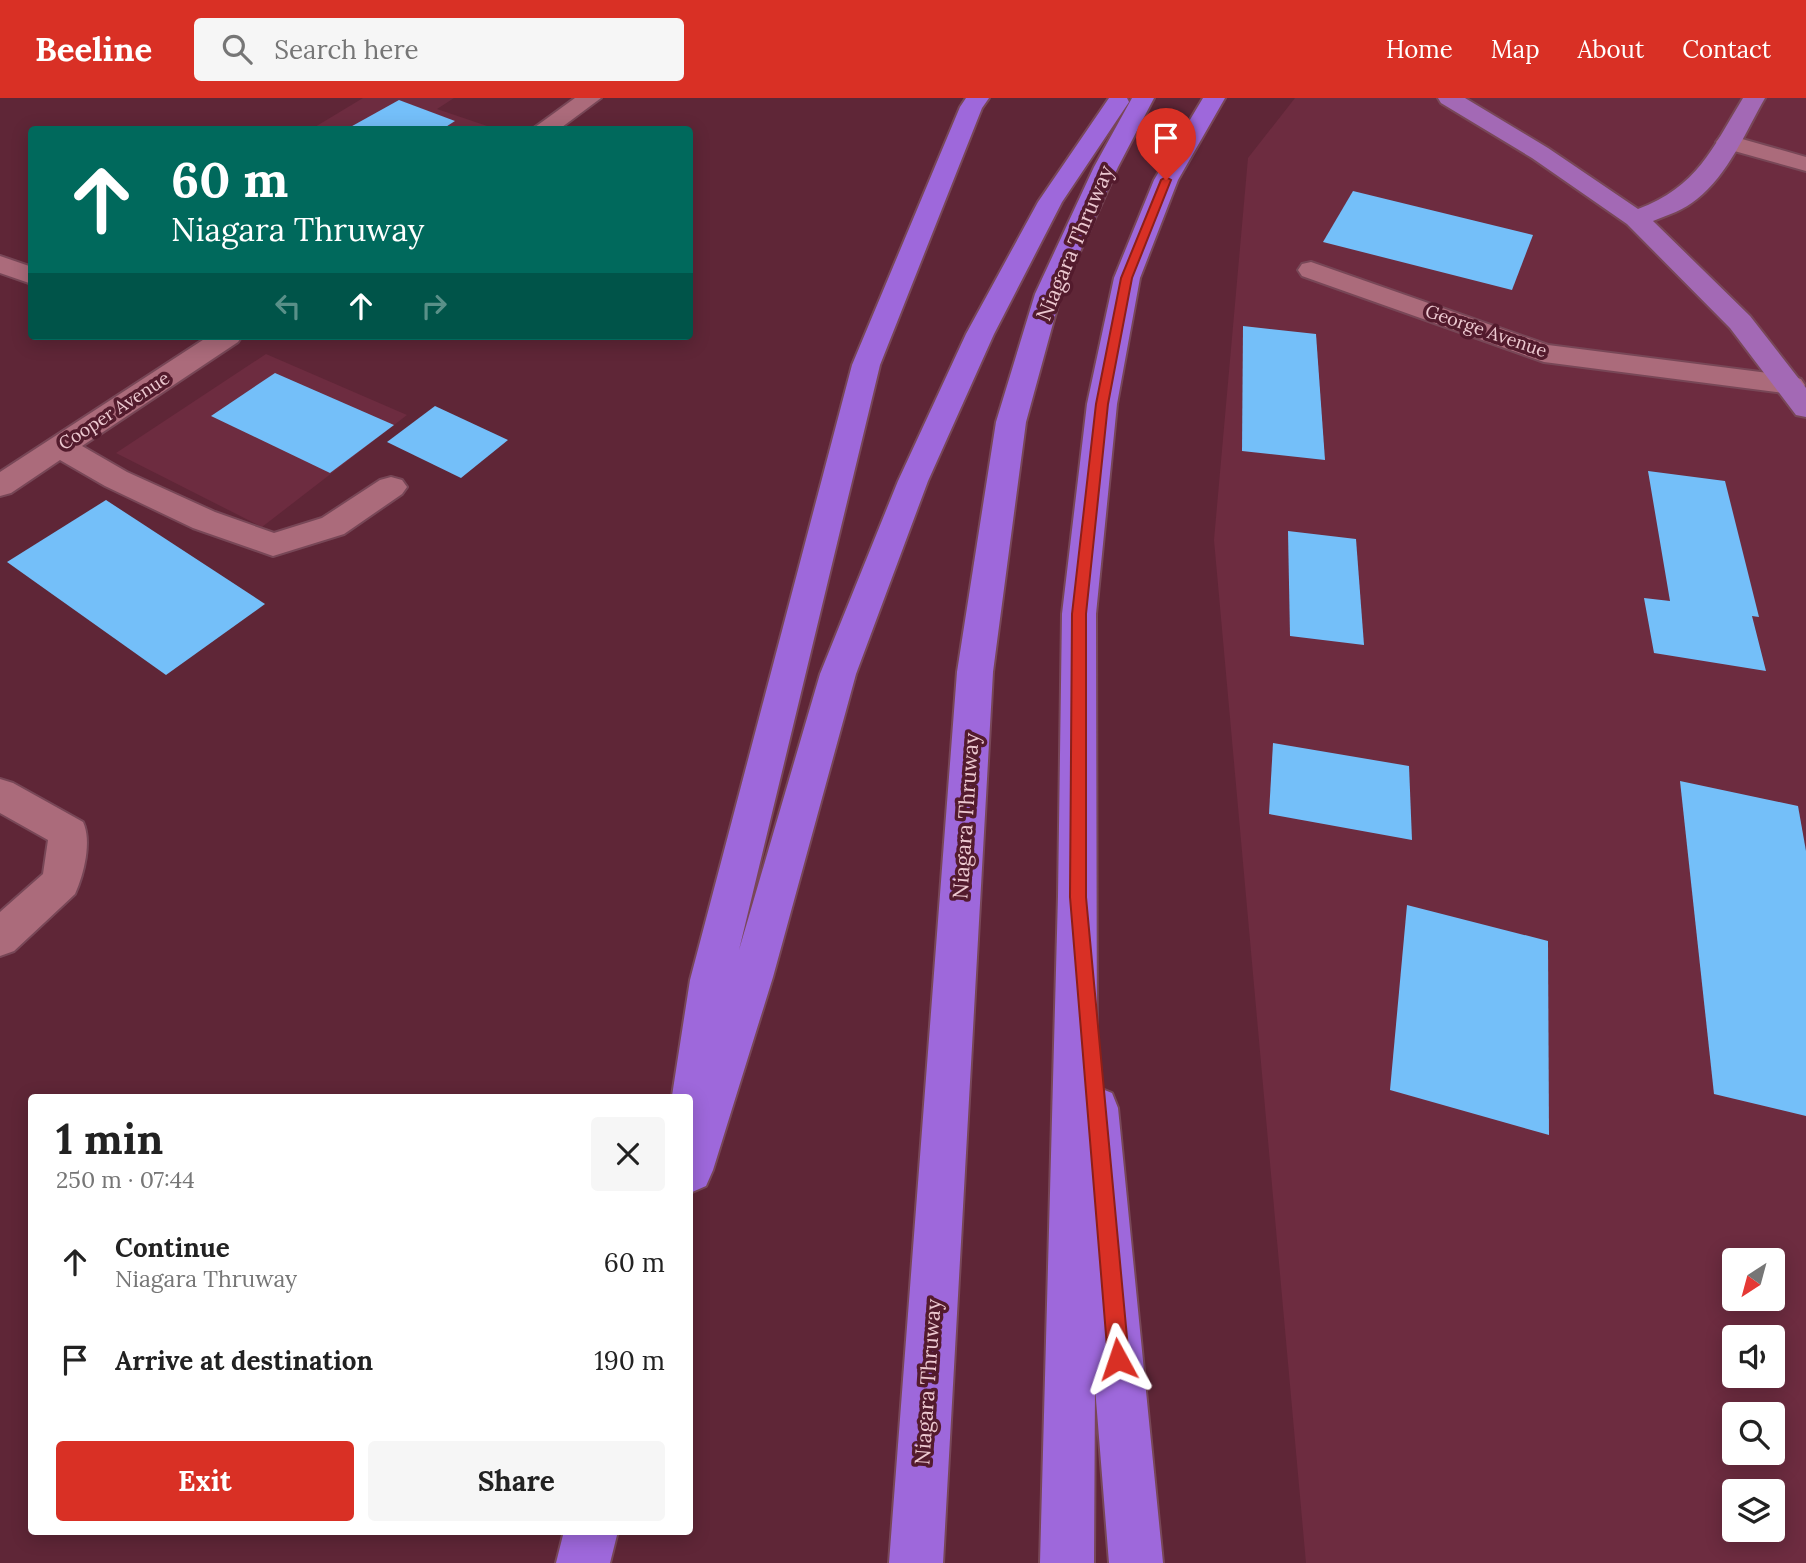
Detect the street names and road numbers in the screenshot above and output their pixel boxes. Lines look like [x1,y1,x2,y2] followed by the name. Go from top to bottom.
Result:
[1030,161,1119,325] street label: Niagara Thruway
[1422,299,1550,362] street label: George Avenue
[54,366,174,455] street label: Cooper Avenue
[946,732,985,900] street label: Niagara Thruway
[908,1298,947,1466] street label: Niagara Thruway

